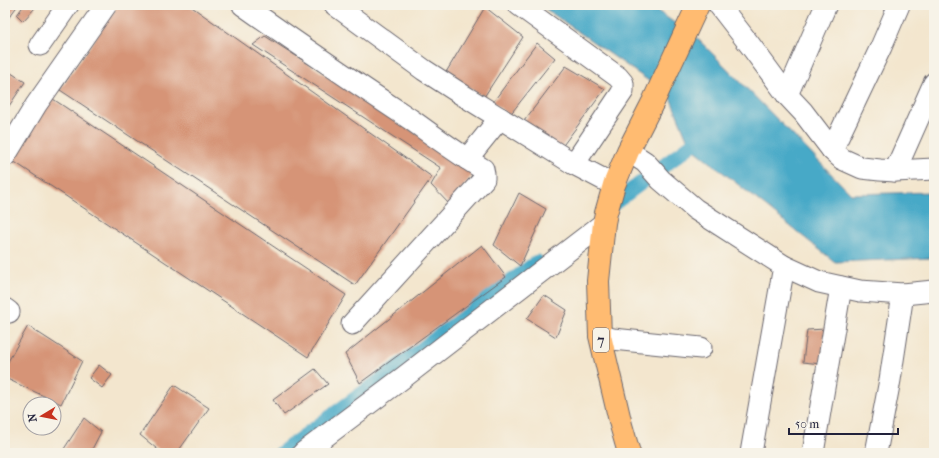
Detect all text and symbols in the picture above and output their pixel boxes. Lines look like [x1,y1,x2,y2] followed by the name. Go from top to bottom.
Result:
[593,328,609,352] road number: 7
[22,396,62,436] north arrow
[789,410,898,436] scale bar
[25,412,40,423] text: N
[795,417,819,431] text: 50 m

